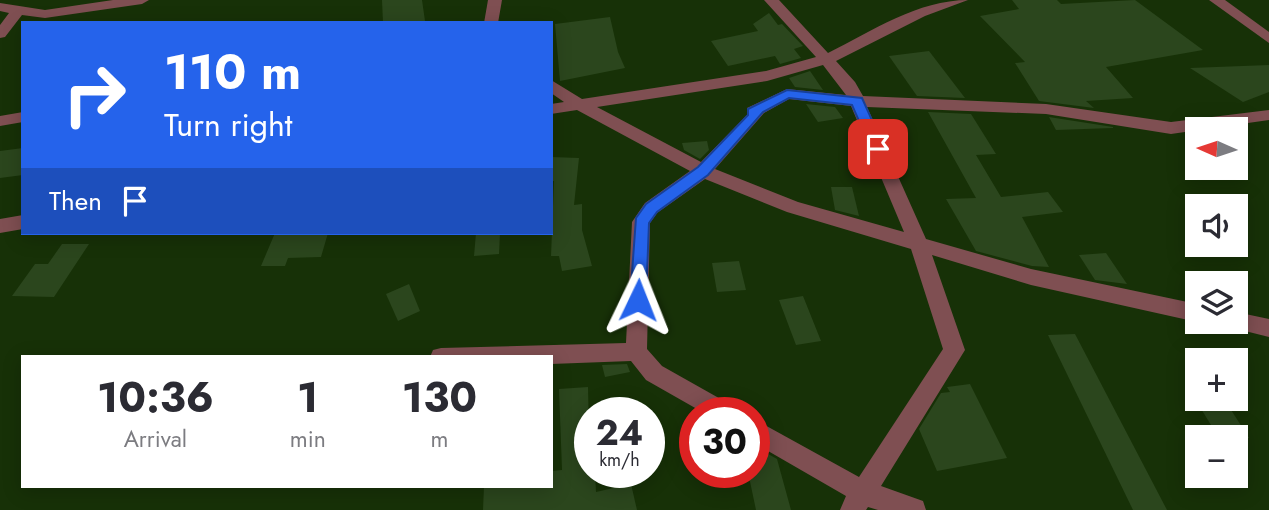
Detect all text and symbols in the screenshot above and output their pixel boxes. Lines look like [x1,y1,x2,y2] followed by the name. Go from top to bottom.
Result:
[164,37,301,107] text: 110 m
[49,49,140,140] icon: right
[164,102,293,148] text: Turn right
[1185,117,1248,180] north arrow
[1185,117,1248,488] map controls
[848,119,908,179] pin
[859,130,897,168] icon: arrive
[49,182,102,220] text: Then
[116,182,154,220] icon: arrive
[1185,194,1248,257] button: sound
[601,263,675,337] position arrow
[1185,271,1248,334] button: layers
[1185,348,1248,411] button: +
[97,367,214,428] text: 10:36
[297,367,318,428] text: 1
[402,367,477,428] text: 130
[679,397,770,488] speed limit sign: 30
[596,408,643,458] text: 24
[124,422,187,456] text: Arrival
[290,422,326,456] text: min
[430,422,448,456] text: m
[1185,425,1248,488] button: −
[599,447,640,473] text: km/h

